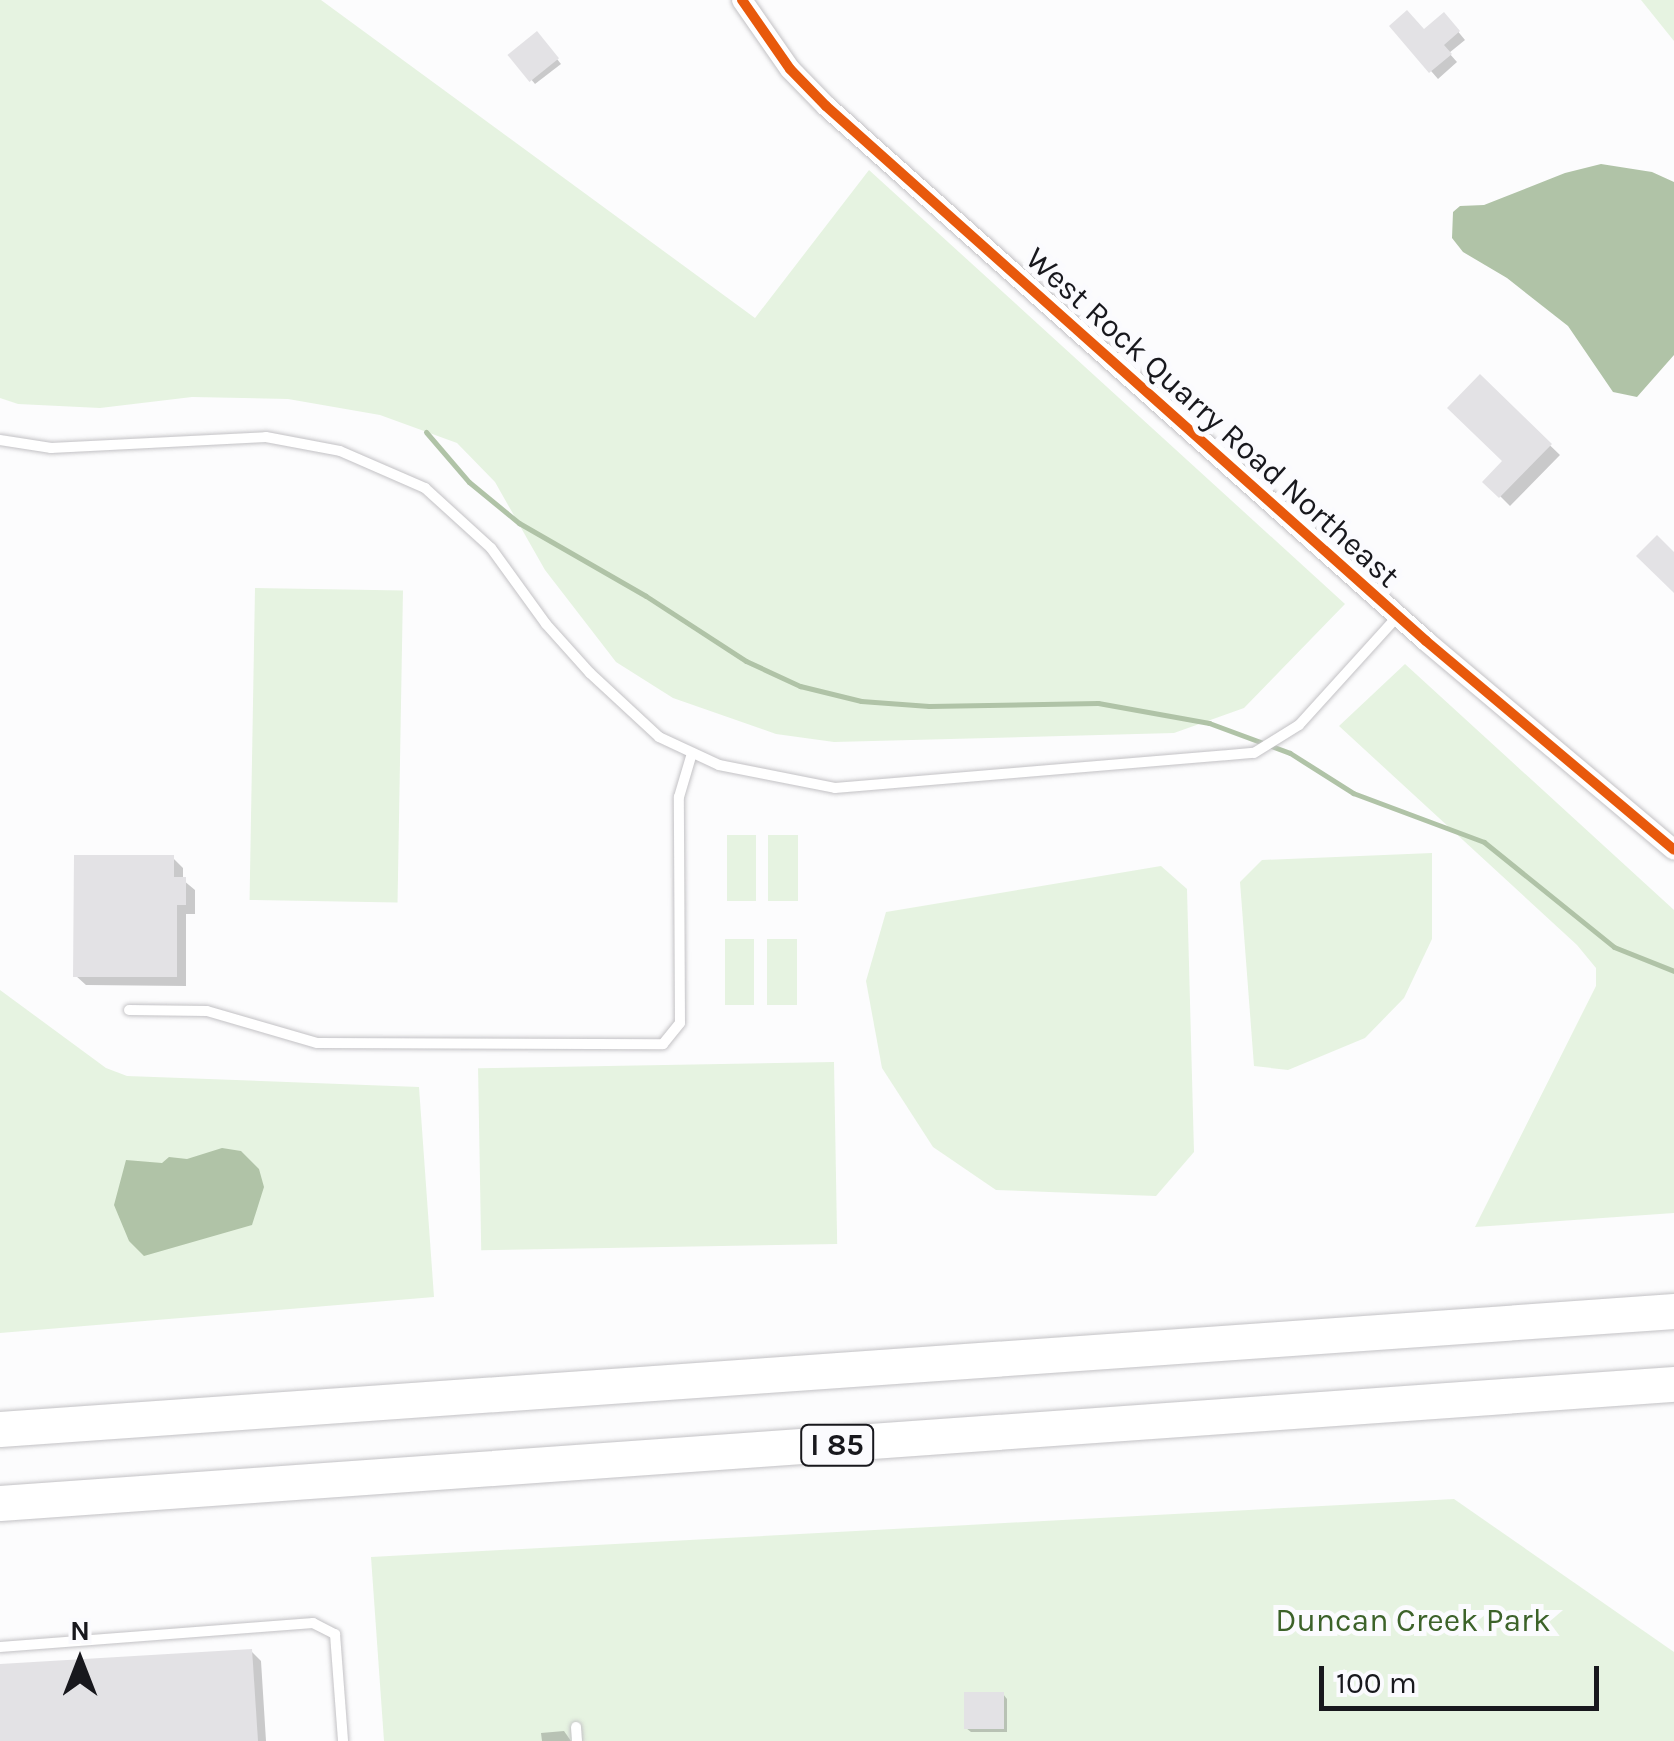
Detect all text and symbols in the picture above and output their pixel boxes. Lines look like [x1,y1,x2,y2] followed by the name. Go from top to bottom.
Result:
[1017,240,1407,596] street label: West Rock Quarry Road Northeast
[800,1420,874,1470] road number: I 85
[1275,1602,1551,1640] park label: Duncan Creek Park
[30,1611,130,1711] north arrow
[70,1614,90,1647] text: N
[1324,1646,1604,1708] scale bar
[1336,1665,1417,1701] text: 100 m

